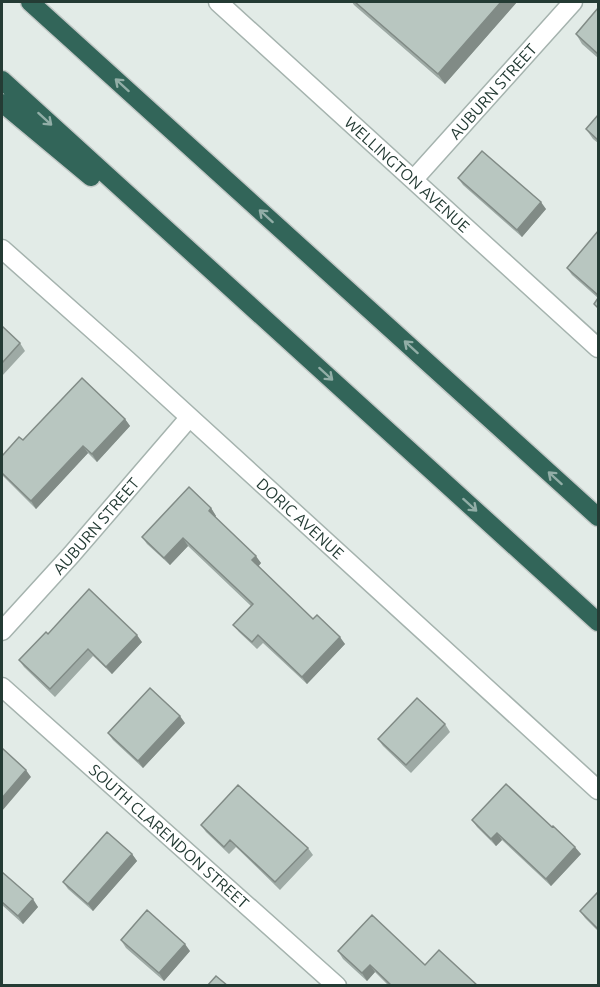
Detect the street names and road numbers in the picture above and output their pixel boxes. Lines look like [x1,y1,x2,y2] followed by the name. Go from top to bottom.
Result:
[446,40,540,142] street label: AUBURN STREET
[341,113,473,236] street label: WELLINGTON AVENUE
[49,474,143,578] street label: AUBURN STREET
[253,474,348,563] street label: DORIC AVENUE
[86,760,253,912] street label: SOUTH CLARENDON STREET

